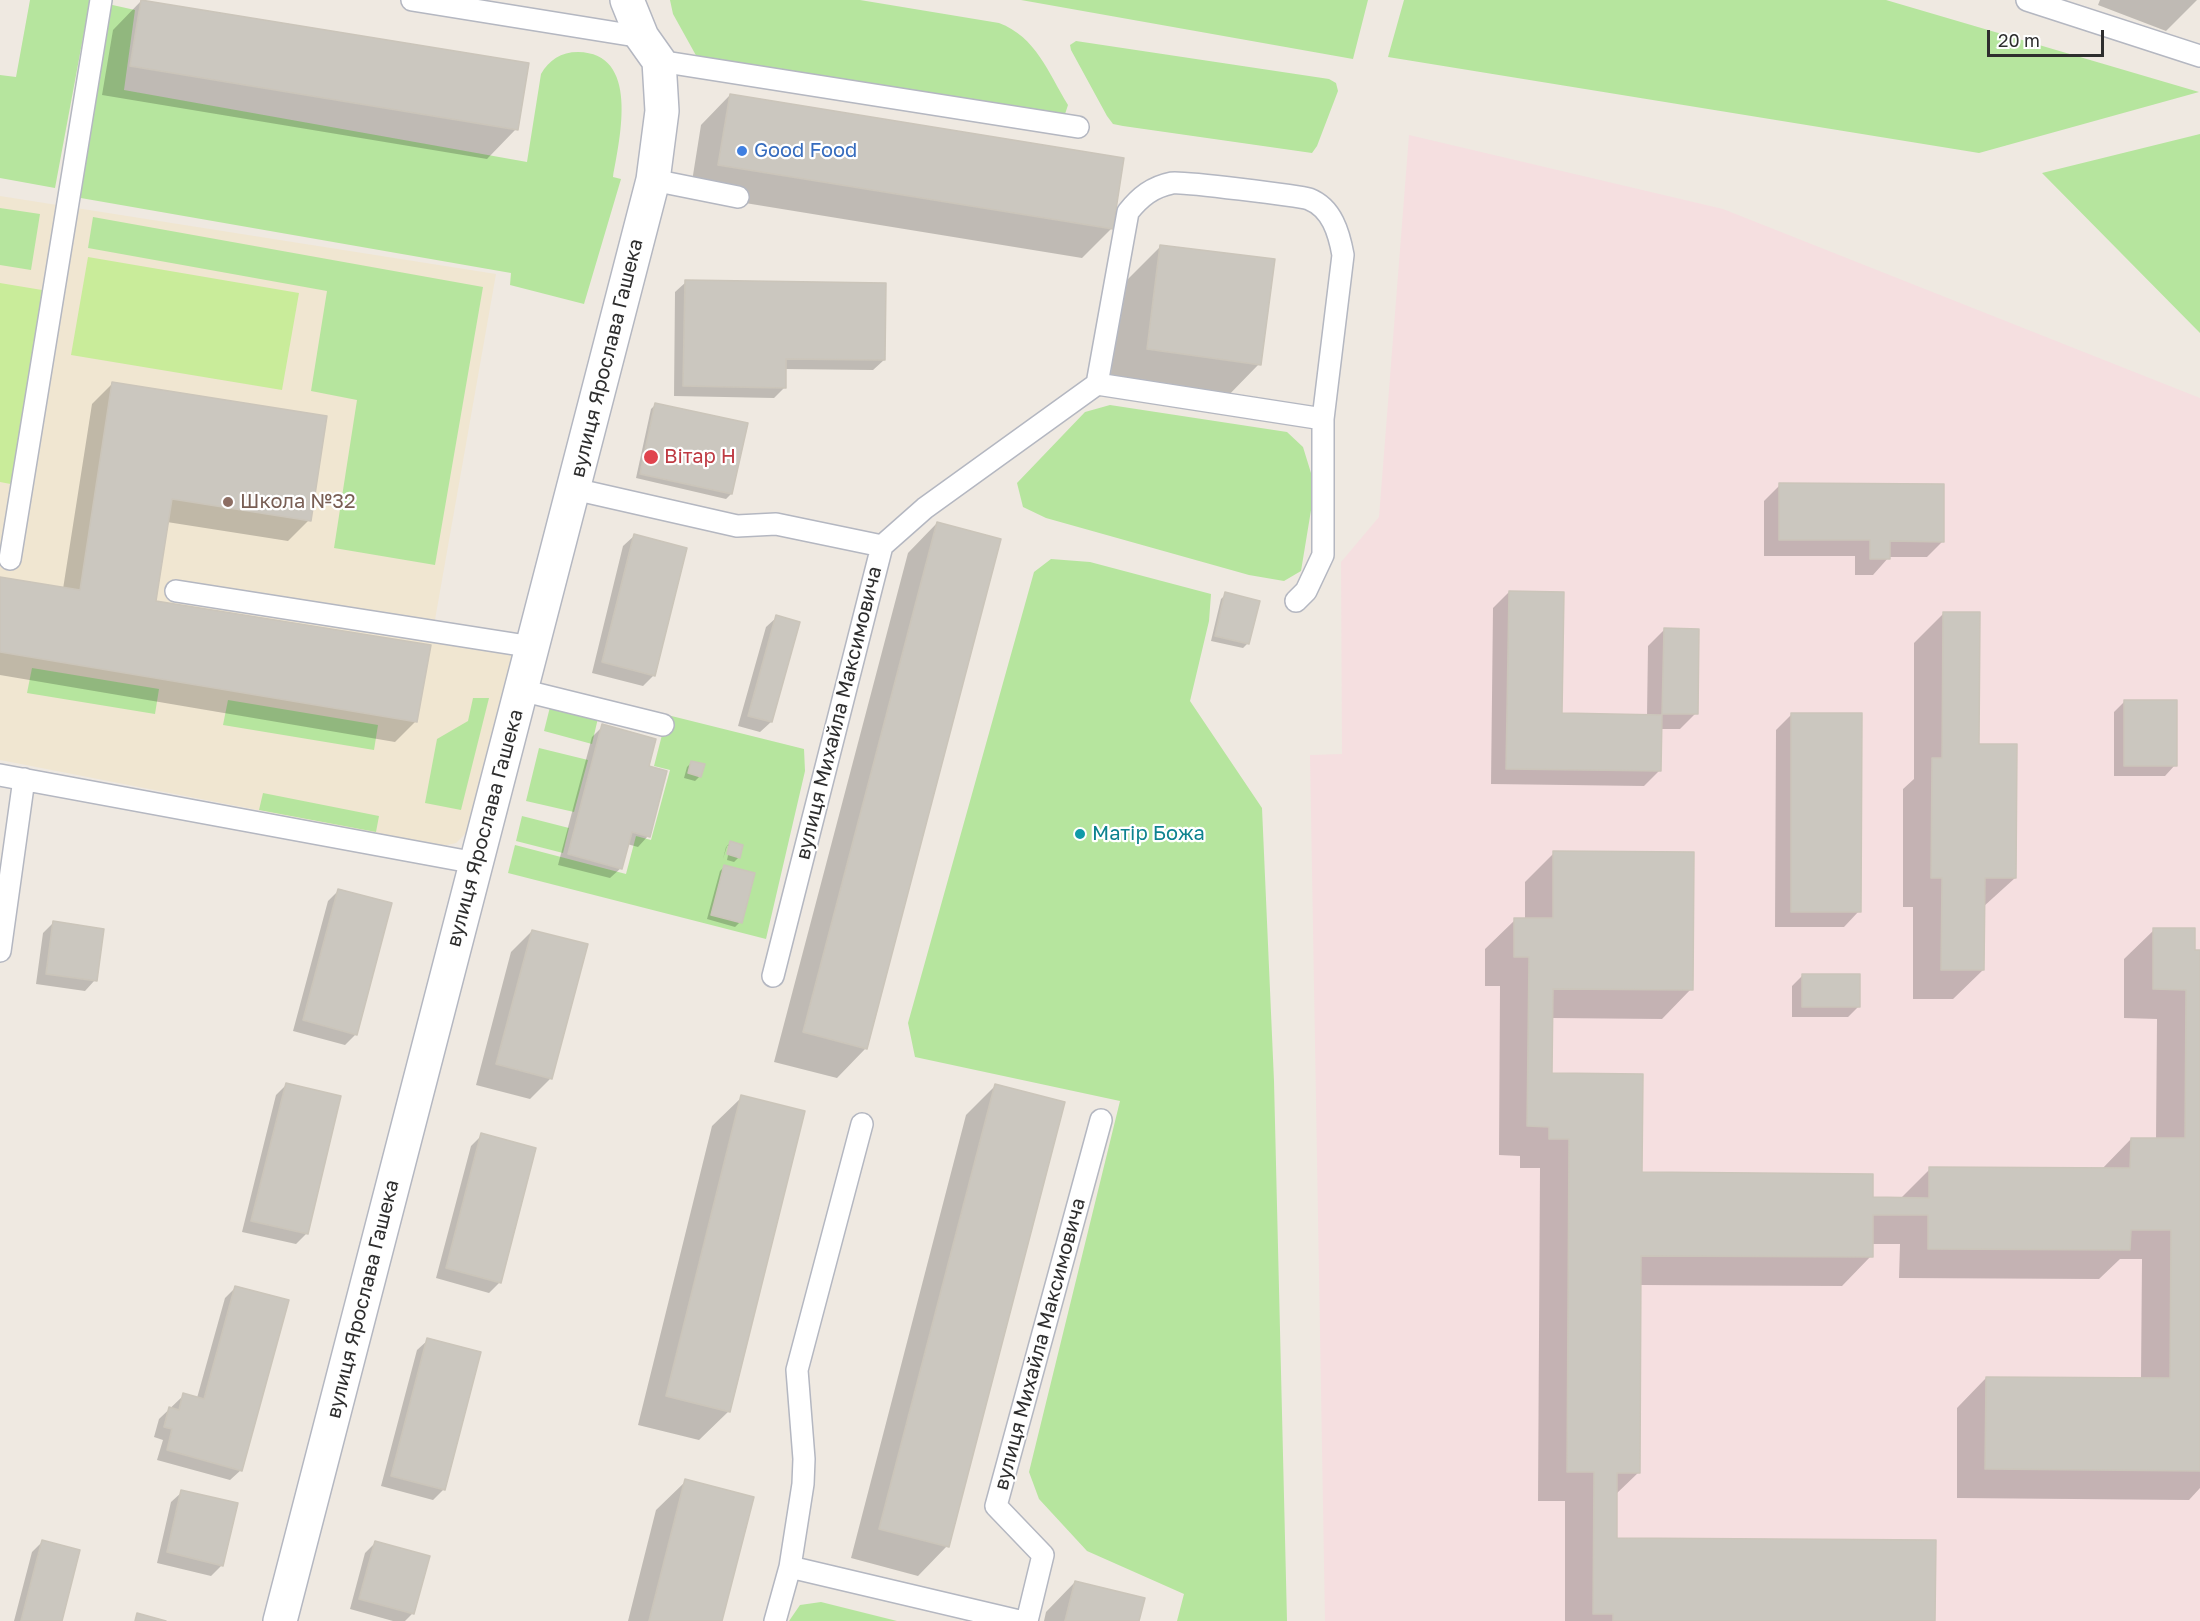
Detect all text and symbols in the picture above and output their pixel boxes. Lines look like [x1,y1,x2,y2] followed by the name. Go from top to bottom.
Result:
[1990,18,2107,56] scale bar
[1998,29,2040,51] text: 20 m
[754,139,857,163] place label: Good Food
[735,144,749,158] marker: Good Food
[566,236,648,480] street label: вулиця Ярослава Гашека
[664,445,736,469] place label: Вітар Н
[642,448,660,466] marker: Вітар Н
[240,490,355,514] place label: Школа №32
[221,495,235,509] marker: Школа №32
[791,564,887,862] street label: вулиця Михайла Максимовича
[442,707,528,949] street label: вулиця Ярослава Гашека
[1092,822,1205,846] place label: Матір Божа
[1073,827,1087,841] marker: Матір Божа
[322,1177,404,1421] street label: вулиця Ярослава Гашека
[989,1195,1091,1493] street label: вулиця Михайла Максимовича

